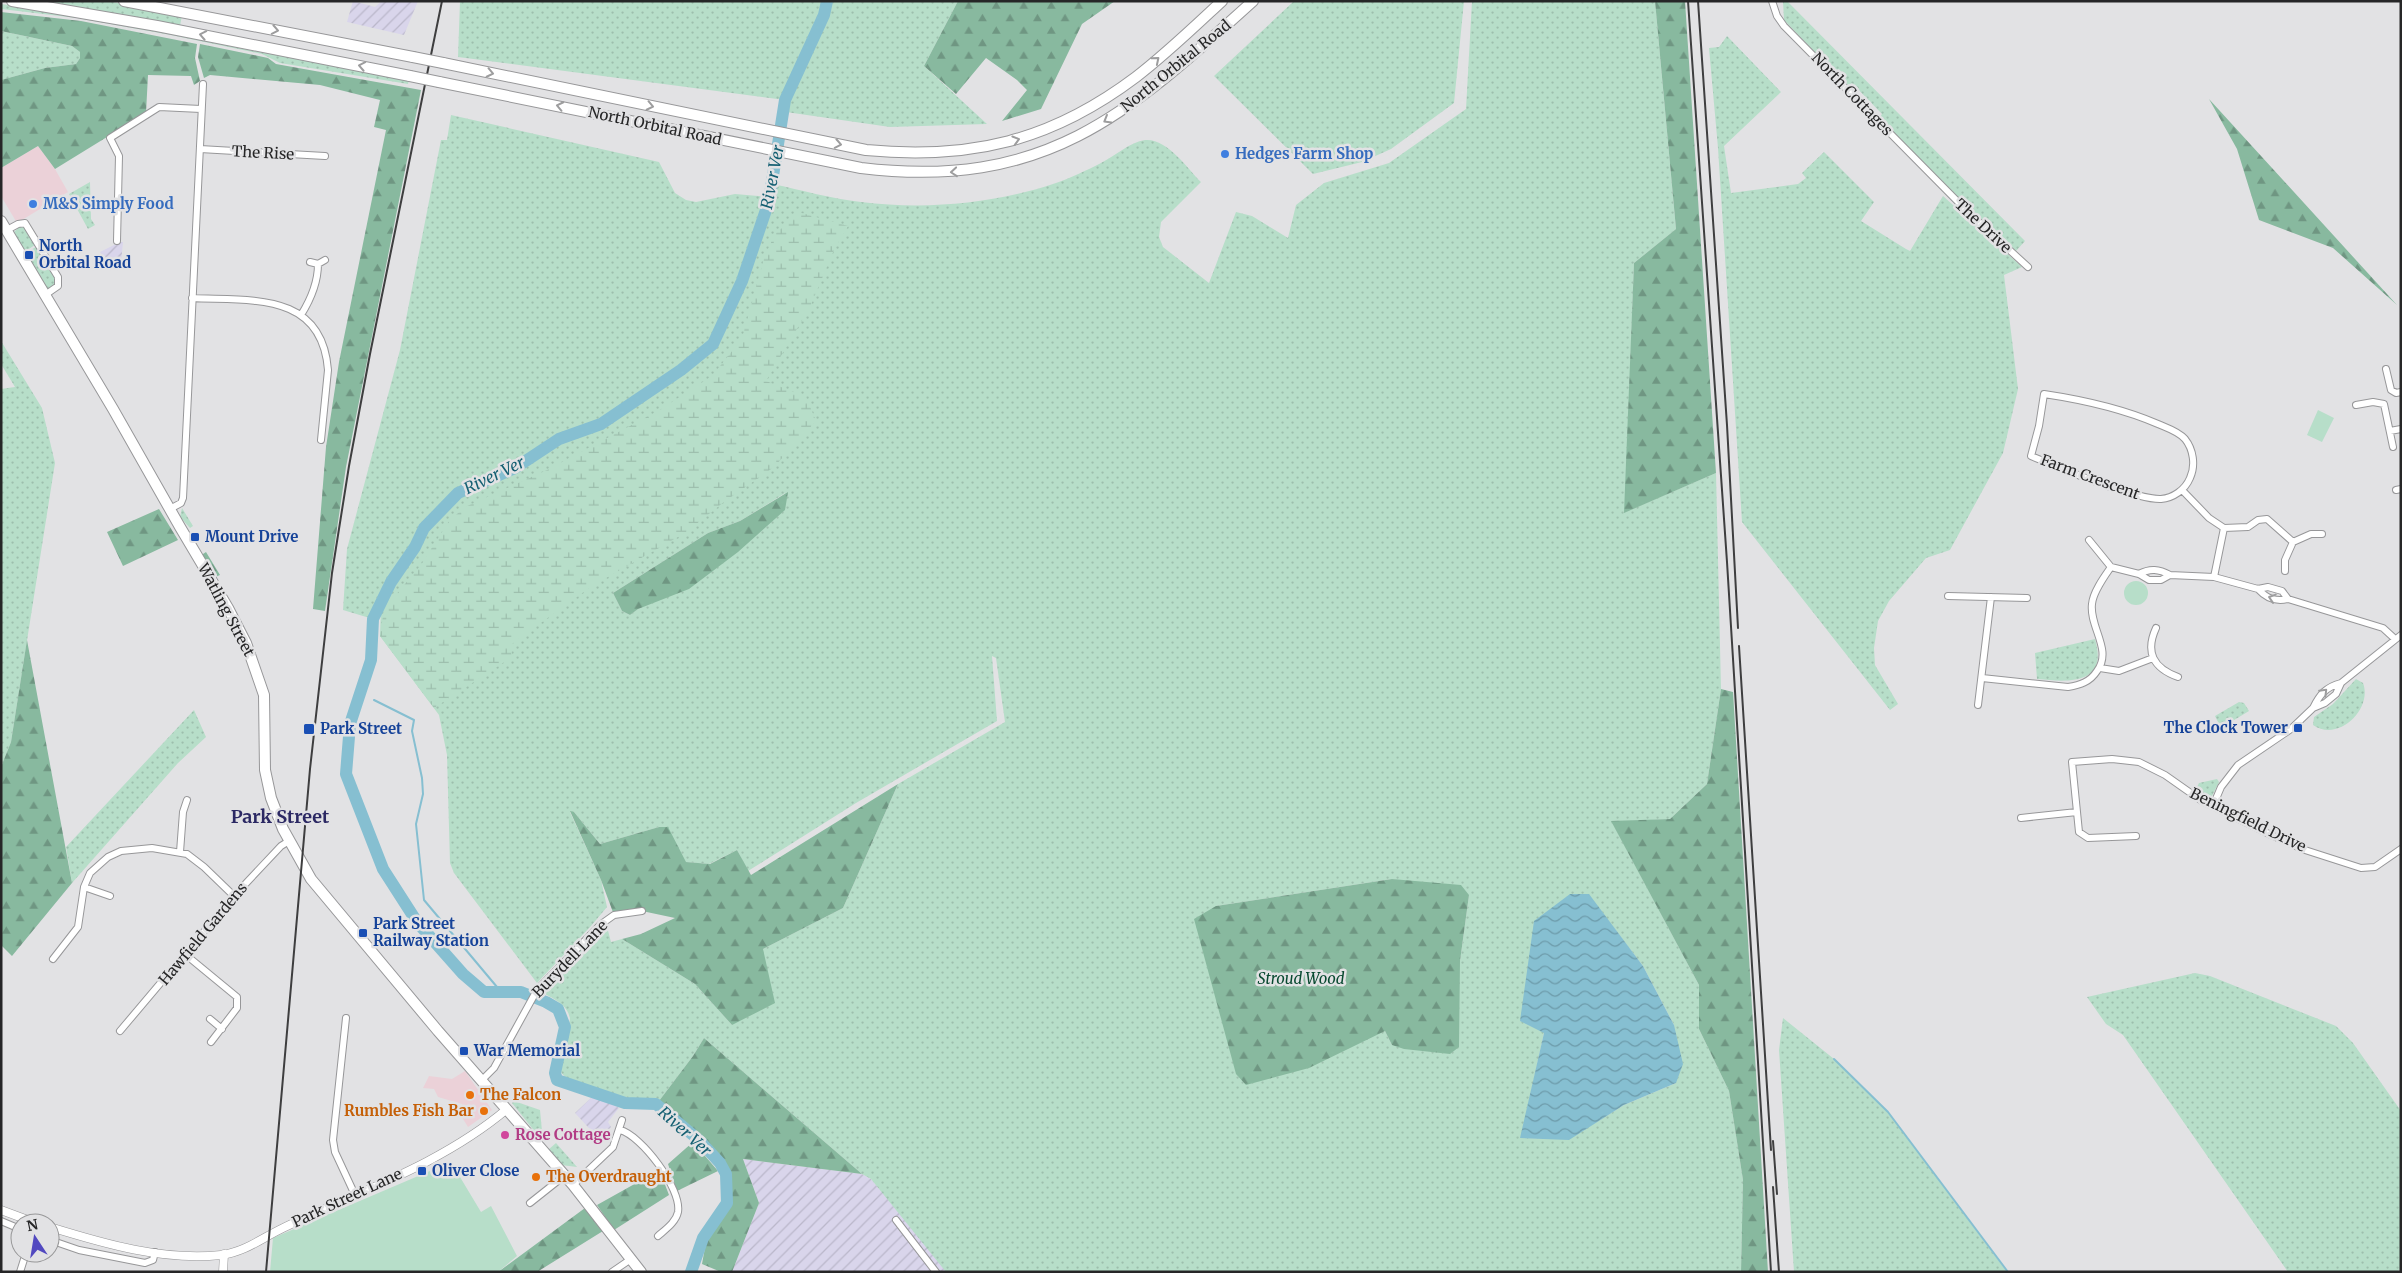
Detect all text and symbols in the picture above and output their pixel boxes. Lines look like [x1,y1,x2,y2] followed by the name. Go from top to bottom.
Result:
[1117,15,1234,116] street label: North Orbital Road
[270,24,279,35] one-way arrow
[198,30,207,40] one-way arrow
[1808,48,1897,139] street label: North Cottages
[1150,57,1159,66] one-way arrow
[358,62,366,72] one-way arrow
[486,67,495,78] one-way arrow
[645,100,654,110] one-way arrow
[555,102,564,112] one-way arrow
[587,102,724,149] street label: North Orbital Road
[1103,114,1112,124] one-way arrow
[1011,135,1020,145] one-way arrow
[834,138,842,149] one-way arrow
[231,141,295,164] street label: The Rise
[756,143,788,211] water label: River Ver
[1235,144,1374,163] place label: Hedges Farm Shop
[1219,148,1231,160] marker: Hedges Farm Shop
[950,166,958,177] one-way arrow
[43,194,174,213] place label: M&S Simply Food
[1951,195,2016,257] street label: The Drive
[27,198,39,210] marker: M&S Simply Food
[39,236,131,272] place label: North Orbital Road
[23,249,35,261] marker: North Orbital Road
[2038,450,2142,503] street label: Farm Crescent
[461,452,528,498] water label: River Ver
[205,527,298,546] place label: Mount Drive
[189,531,201,543] marker: Mount Drive
[193,559,259,660] street label: Watling Street
[2268,594,2277,604] one-way arrow
[2318,689,2327,698] one-way arrow
[2164,718,2288,737] place label: The Clock Tower
[320,719,402,738] place label: Park Street
[302,722,316,736] marker: Park Street
[2292,722,2304,734] marker: The Clock Tower
[2187,783,2310,856] street label: Beningfield Drive
[231,805,330,828] district label: Park Street
[154,879,251,989] street label: Hawfield Gardens
[373,914,489,950] place label: Park Street Railway Station
[528,916,611,1001] street label: Burydell Lane
[357,927,369,939] marker: Park Street Railway Station
[1257,969,1345,988] park label: Stroud Wood
[473,1041,580,1060] place label: War Memorial
[458,1045,470,1057] marker: War Memorial
[480,1085,561,1104] place label: The Falcon
[464,1089,476,1101] marker: The Falcon
[344,1101,474,1120] place label: Rumbles Fish Bar
[654,1102,716,1160] water label: River Ver
[478,1105,490,1117] marker: Rumbles Fish Bar
[515,1125,611,1144] place label: Rose Cottage
[499,1129,511,1141] marker: Rose Cottage
[432,1161,519,1180] place label: Oliver Close
[289,1164,405,1231] street label: Park Street Lane
[416,1165,428,1177] marker: Oliver Close
[546,1167,672,1186] place label: The Overdraught
[530,1171,542,1183] marker: The Overdraught
[10,1213,60,1263] north arrow
[25,1215,40,1235] text: N

